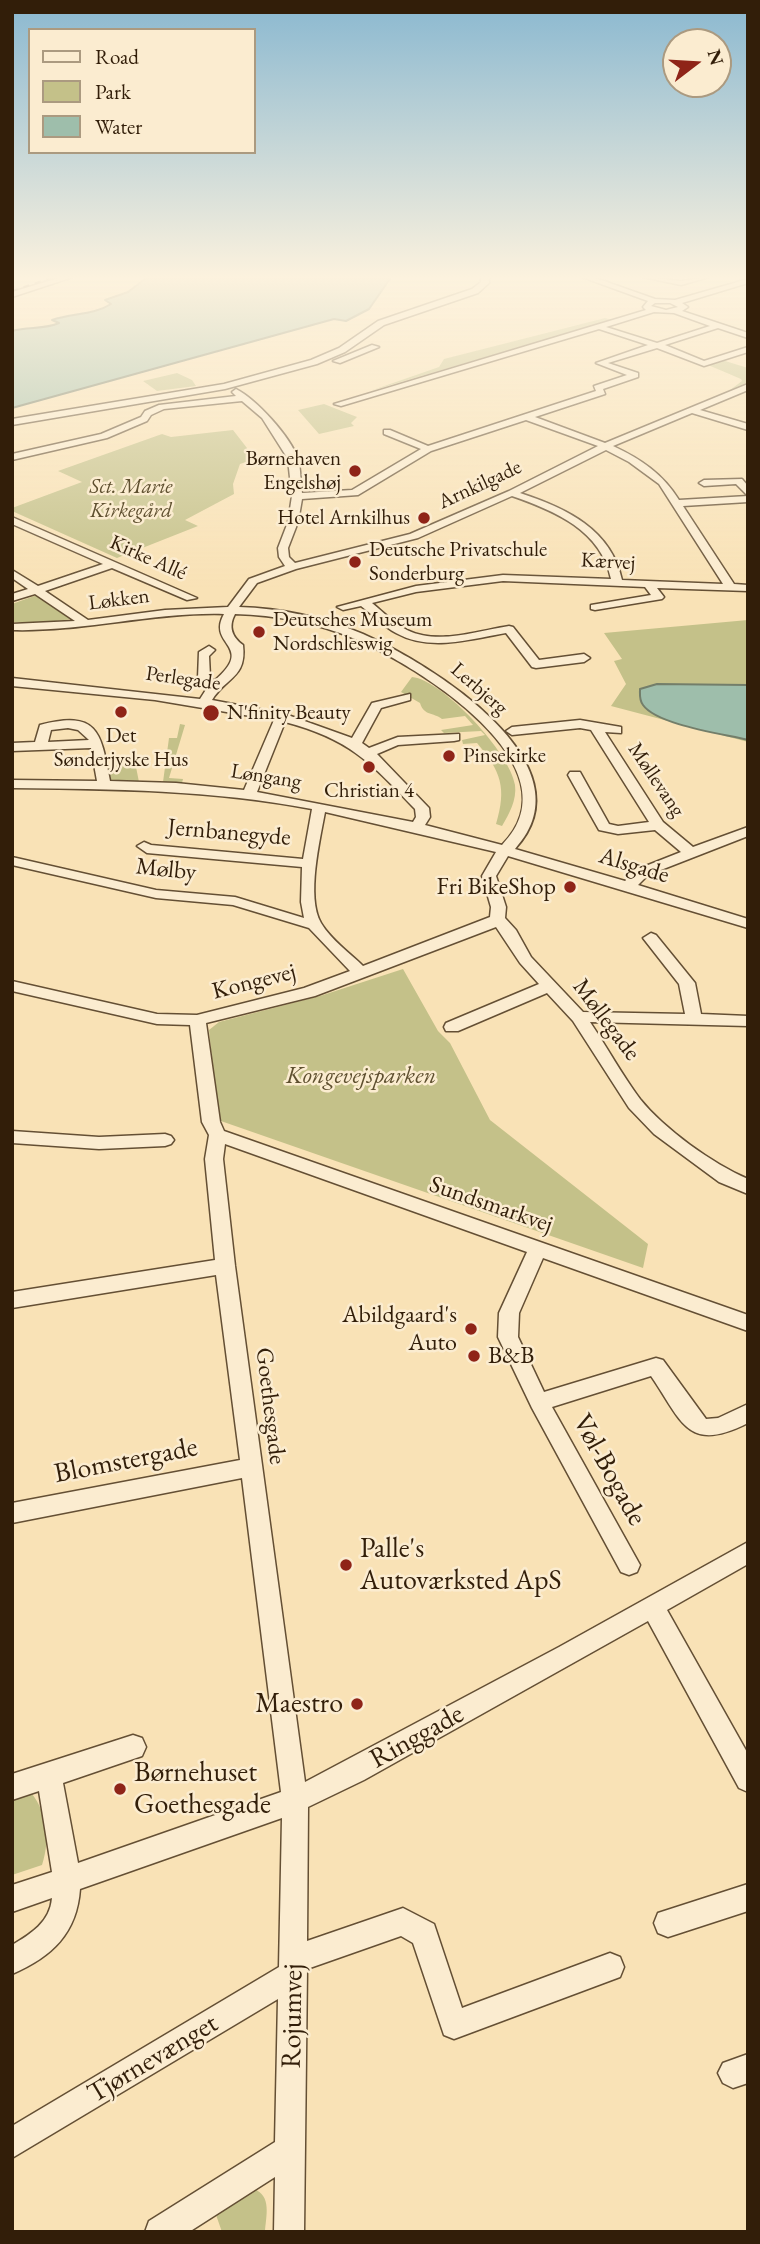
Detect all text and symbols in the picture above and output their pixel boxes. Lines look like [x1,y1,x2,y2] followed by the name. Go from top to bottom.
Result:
[28,28,256,154] legend
[662,28,732,98] north arrow
[95,43,139,70] text: Road
[701,46,730,68] text: N
[95,78,131,105] text: Park
[95,113,142,140] text: Water
[245,446,341,496] place label: Børnehaven Engelshøj
[434,455,526,515] street label: Arnkilgade
[347,463,363,479] marker: Børnehaven Engelshøj
[90,474,172,524] park label: Sct. Marie Kirkegård
[277,505,410,531] place label: Hotel Arnkilhus
[416,510,432,526] marker: Hotel Arnkilhus
[106,530,190,586] street label: Kirke Allé
[369,537,547,587] place label: Deutsche Privatschule Sonderburg
[580,548,636,576] street label: Kærvej
[347,554,363,570] marker: Deutsche Privatschule Sonderburg
[87,584,151,616] street label: Løkken
[273,607,432,657] place label: Deutsches Museum Nordschleswig
[251,624,267,640] marker: Deutsches Museum Nordschleswig
[445,657,513,721] street label: Lerbjerg
[144,661,222,697] street label: Perlegade
[227,700,351,726] place label: N'finity Beauty
[201,703,221,723] marker: N'finity Beauty
[113,704,129,720] marker: Det Sønderjyske Hus
[54,723,188,773] place label: Det Sønderjyske Hus
[622,738,690,822] street label: Møllevang
[463,743,546,769] place label: Pinsekirke
[441,748,457,764] marker: Pinsekirke
[229,759,303,795] street label: Løngang
[361,759,377,775] marker: Christian 4
[324,778,414,804] place label: Christian 4
[166,813,292,853] street label: Jernbanegyde
[596,842,672,890] street label: Alsgade
[134,853,198,887] street label: Mølby
[437,873,556,901] place label: Fri BikeShop
[562,879,578,895] marker: Fri BikeShop
[209,958,299,1006] street label: Kongevej
[566,973,646,1067] street label: Møllegade
[286,1062,436,1090] park label: Kongevejsparken
[426,1170,556,1240] street label: Sundsmarkvej
[342,1301,457,1357] place label: Abildgaard's Auto
[463,1321,479,1337] marker: Abildgaard's Auto
[488,1342,534,1370] place label: B&B
[249,1346,291,1466] street label: Goethesgade
[466,1348,482,1364] marker: B&B
[565,1408,653,1532] street label: Vøl-Bogade
[51,1431,201,1491] street label: Blomstergade
[360,1532,561,1598] place label: Palle's Autoværksted ApS
[338,1557,354,1573] marker: Palle's Autoværksted ApS
[255,1687,343,1721] place label: Maestro
[349,1696,365,1712] marker: Maestro
[364,1698,470,1776] street label: Ringgade
[134,1756,271,1822] place label: Børnehuset Goethesgade
[112,1781,128,1797] marker: Børnehuset Goethesgade
[275,1963,311,2069] street label: Rojumvej
[82,2007,224,2111] street label: Tjørnevænget

